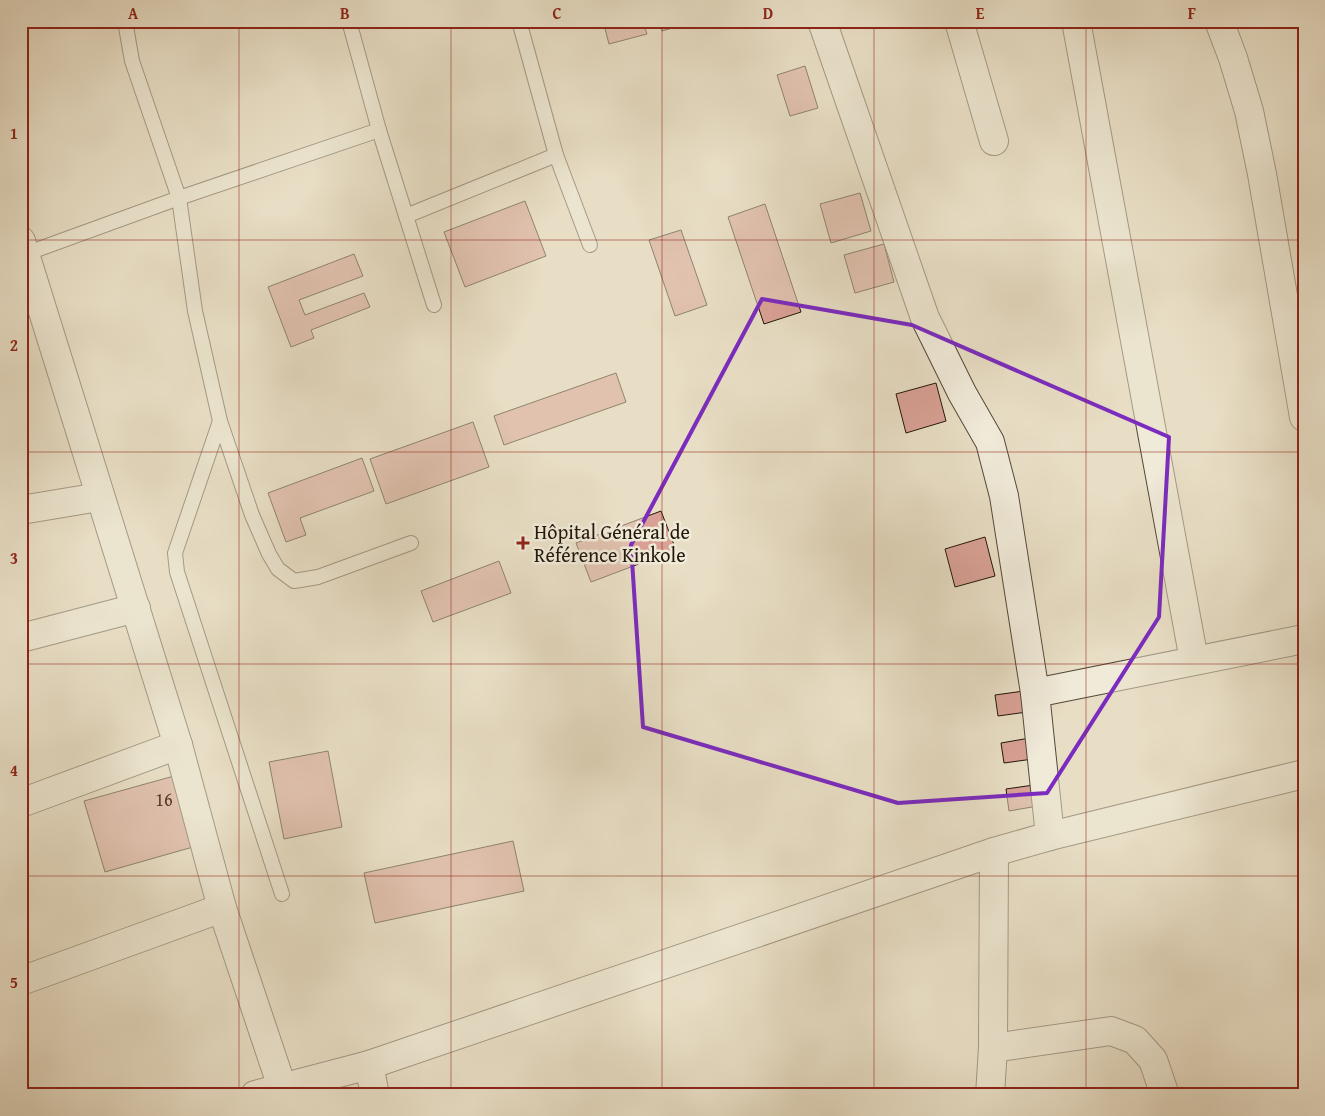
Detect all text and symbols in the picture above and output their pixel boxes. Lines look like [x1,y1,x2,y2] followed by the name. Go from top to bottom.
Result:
[128,1,139,25] text: A
[340,1,350,25] text: B
[552,1,562,25] text: C
[763,1,773,25] text: D
[976,1,985,25] text: E
[1188,1,1196,25] text: F
[10,121,18,145] text: 1
[10,333,18,357] text: 2
[534,517,690,569] place label: Hôpital Général de Référence Kinkole
[516,536,530,550] marker: Hôpital Général de Référence Kinkole
[10,546,18,570] text: 3
[10,758,18,782] text: 4
[155,786,173,813] house number: 16
[10,970,18,994] text: 5

